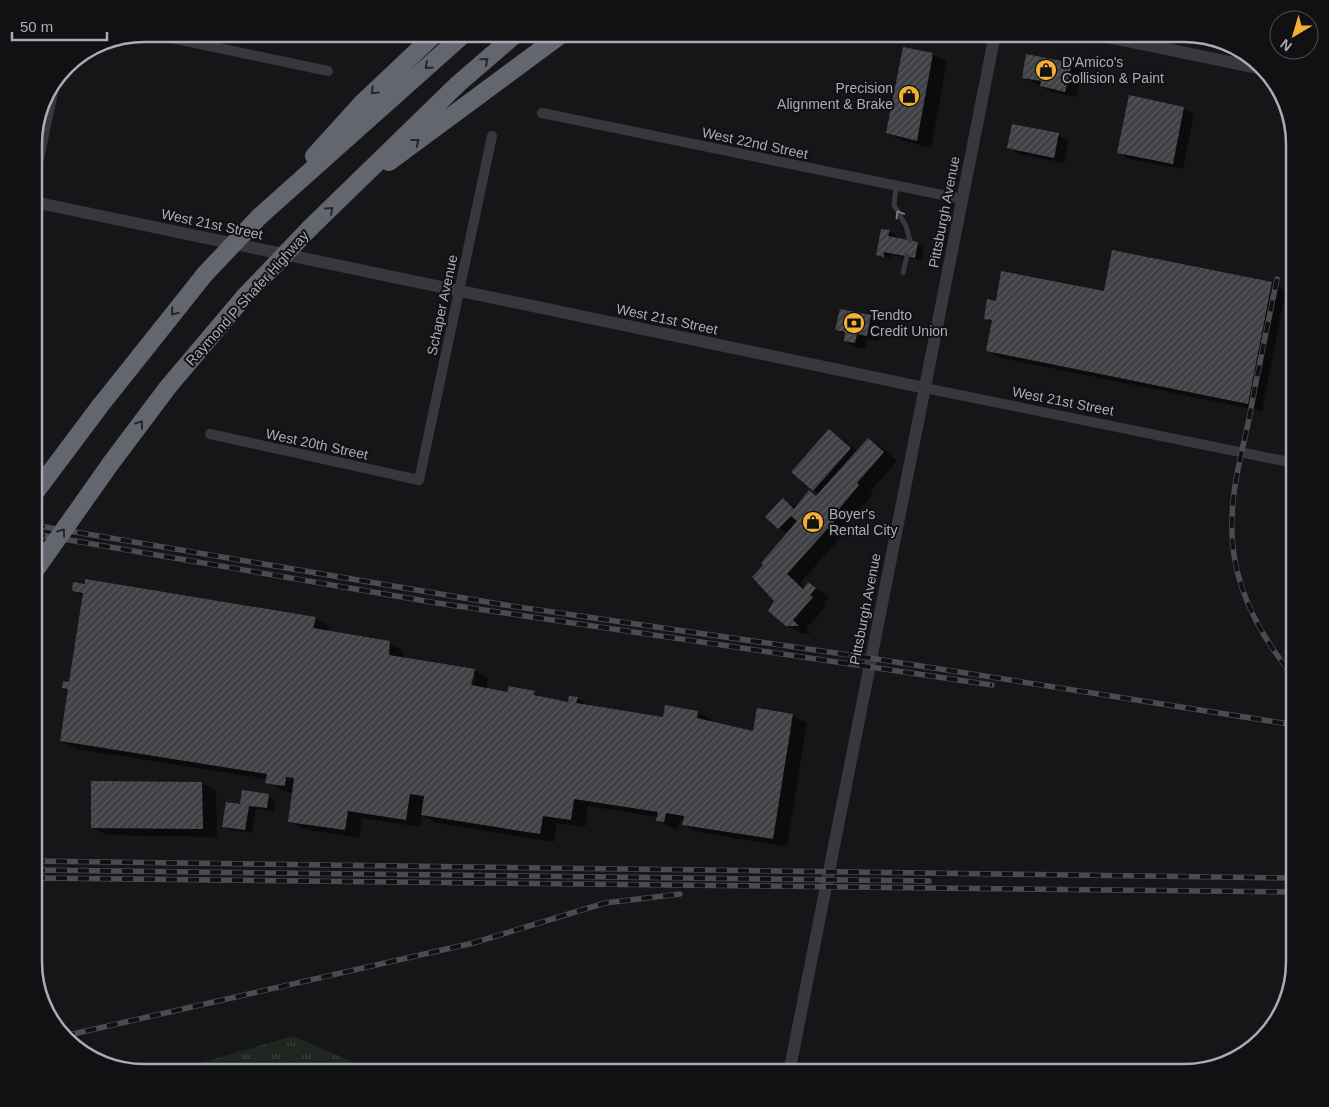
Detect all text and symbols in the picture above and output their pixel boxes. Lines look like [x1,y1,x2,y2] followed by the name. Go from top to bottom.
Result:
[12,10,108,42] scale bar
[1269,10,1319,60] north arrow
[20,18,53,35] text: 50 m
[1277,36,1295,55] text: N
[1062,54,1164,86] place label: D'Amico's Collision & Paint
[479,58,488,67] one-way arrow
[1034,58,1058,82] shop icon: D'Amico's Collision & Paint
[424,60,433,69] one-way arrow
[777,80,893,112] place label: Precision Alignment & Brake
[897,84,921,108] shop icon: Precision Alignment & Brake
[371,85,380,94] one-way arrow
[701,124,810,162] street label: West 22nd Street
[410,140,419,148] one-way arrow
[925,155,963,269] street label: Pittsburgh Avenue
[160,205,264,243] street label: West 21st Street
[324,207,333,216] one-way arrow
[896,211,906,220] one-way arrow
[182,227,312,369] street label: Raymond P Shafer Highway
[424,253,461,357] street label: Schaper Avenue
[615,300,719,338] street label: West 21st Street
[171,306,180,315] one-way arrow
[870,307,948,339] place label: Tendto Credit Union
[842,311,866,335] bank icon: Tendto Credit Union
[1011,383,1115,419] street label: West 21st Street
[134,420,143,430] one-way arrow
[264,425,370,463] street label: West 20th Street
[829,506,897,538] place label: Boyer's Rental City
[801,510,825,534] shop icon: Boyer's Rental City
[56,528,65,538] one-way arrow
[846,552,884,666] street label: Pittsburgh Avenue

